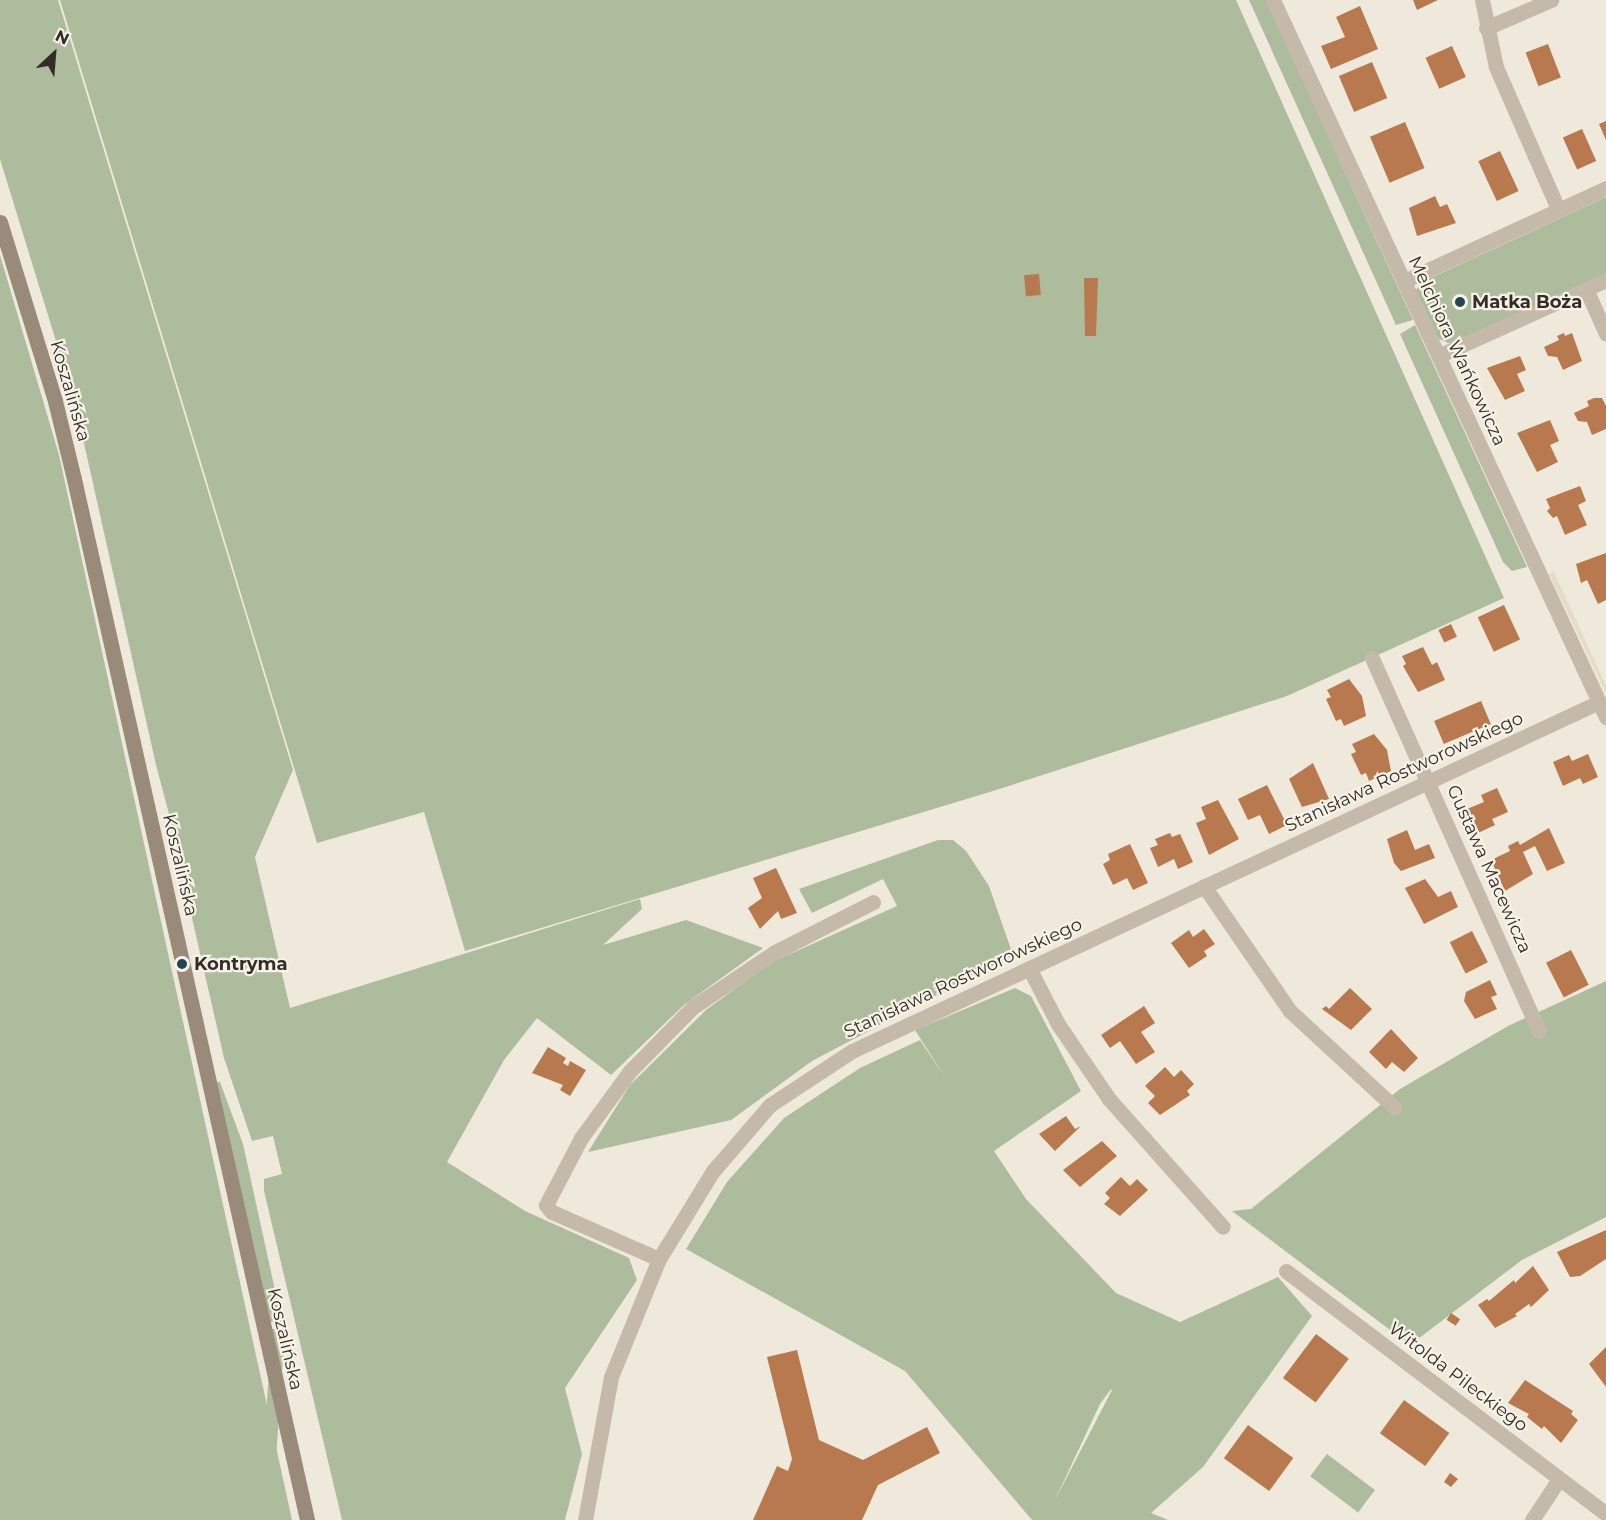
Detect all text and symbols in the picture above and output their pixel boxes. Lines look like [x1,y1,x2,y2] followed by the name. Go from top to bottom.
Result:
[24,24,84,84] north arrow
[52,26,72,49] text: N
[1404,253,1510,449] street label: Melchiora Wańkowicza
[1472,291,1582,313] place label: Matka Boża
[1453,295,1467,309] marker: Matka Boża
[45,338,95,444] street label: Koszalińska
[1281,707,1527,837] street label: Stanisława Rostworowskiego
[1442,782,1536,956] street label: Gustawa Macewicza
[158,812,202,918] street label: Koszalińska
[840,913,1086,1043] street label: Stanisława Rostworowskiego
[194,953,287,975] place label: Kontryma
[175,957,189,971] marker: Kontryma
[263,1286,307,1392] street label: Koszalińska
[1384,1318,1532,1436] street label: Witolda Pileckiego

